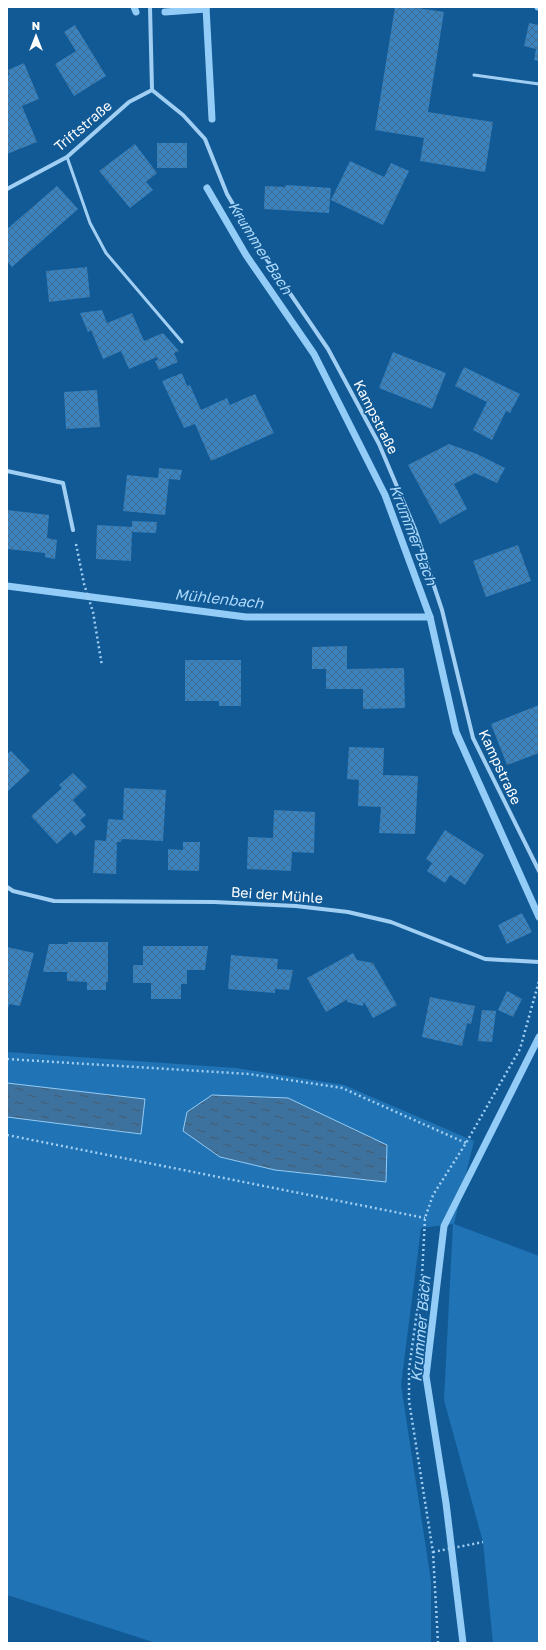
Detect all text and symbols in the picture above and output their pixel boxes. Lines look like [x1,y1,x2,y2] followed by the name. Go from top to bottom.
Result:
[16,16,56,56] north arrow
[32,19,40,32] text: N
[50,97,115,155] street label: Triftstraße
[225,198,297,298] water label: Krummer Bach
[351,377,402,457] street label: Kampstraße
[387,482,442,588] water label: Krummer Bach
[174,584,265,612] water label: Mühlenbach
[476,727,525,807] street label: Kampstraße
[231,883,324,906] street label: Bei der Mühle
[406,1275,434,1383] water label: Krummer Bach

